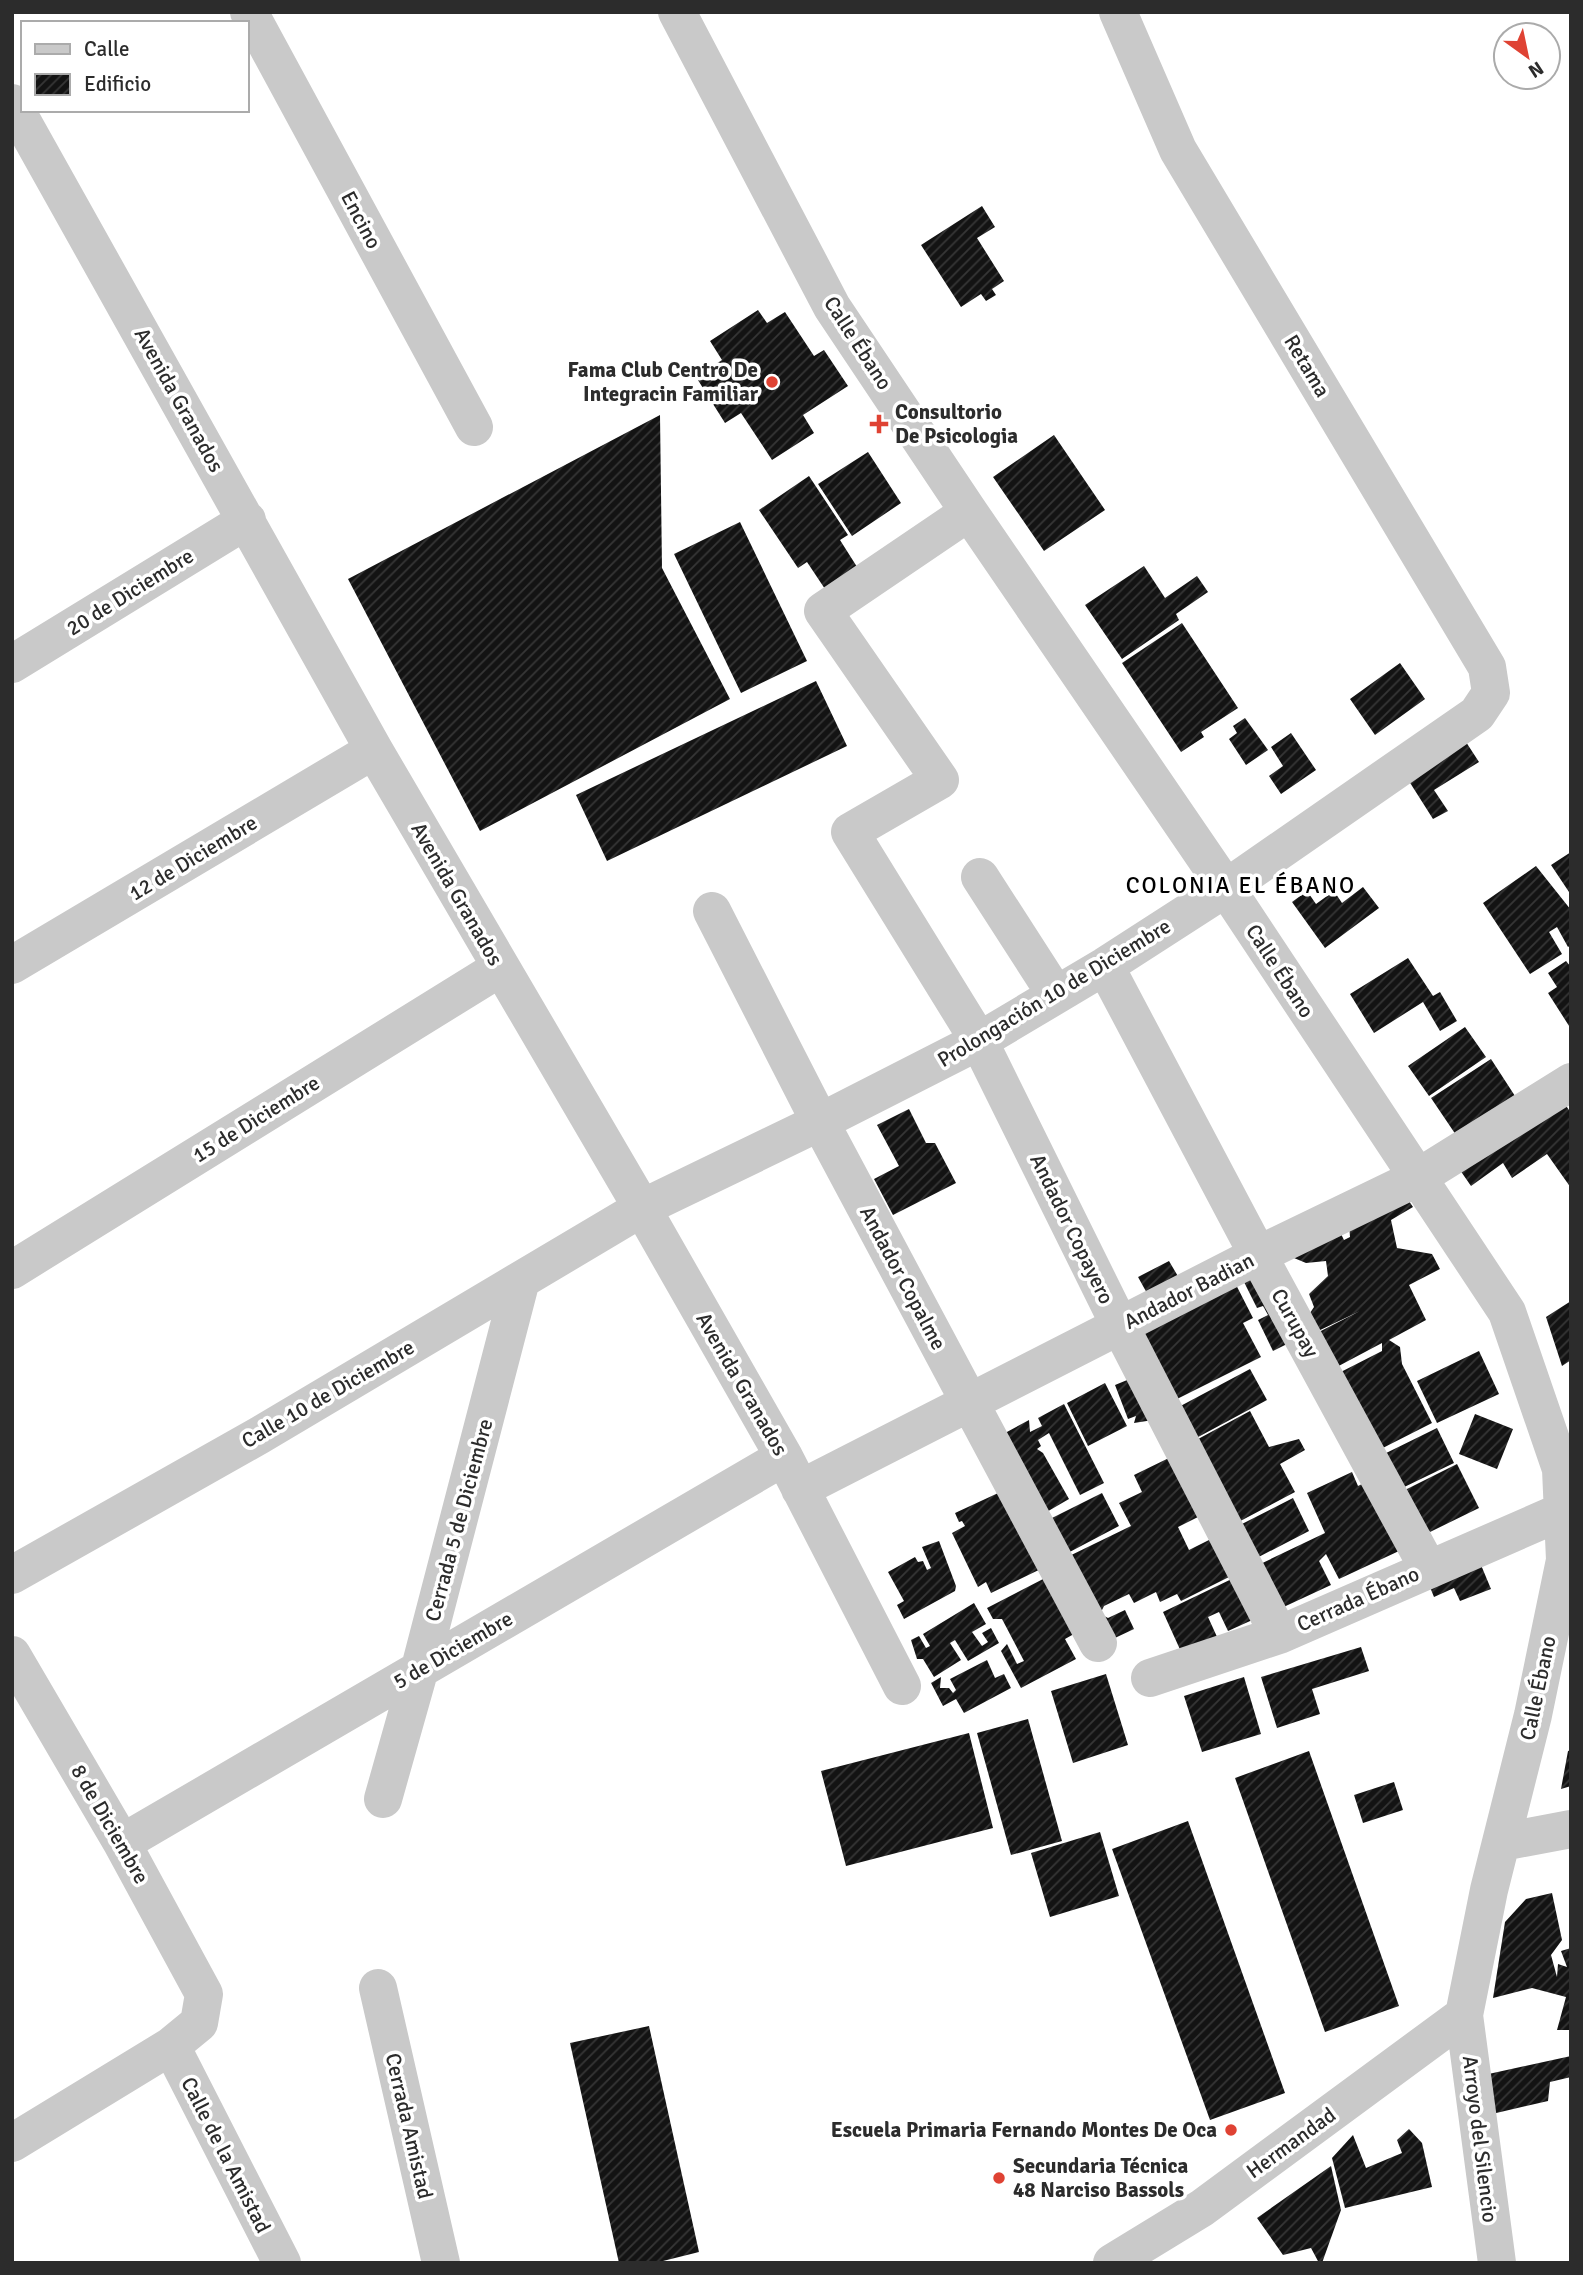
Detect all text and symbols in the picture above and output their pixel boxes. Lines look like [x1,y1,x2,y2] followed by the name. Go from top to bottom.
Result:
[21,21,248,112] legend
[1492,21,1562,91] north arrow
[84,36,130,62] text: Calle
[1524,56,1548,83] text: N
[84,71,151,97] text: Edificio
[335,187,387,253] street label: Encino
[818,291,898,395] street label: Calle Ébano
[129,323,229,477] street label: Avenida Granados
[1278,330,1336,402] street label: Retama
[567,357,759,407] place label: Fama Club Centro De Integracin Familiar
[764,374,780,390] marker: Fama Club Centro De Integracin Familiar
[895,399,1018,449] place label: Consultorio De Psicologia
[869,414,889,434] marker: Consultorio De Psicologia
[62,543,198,641] street label: 20 de Diciembre
[124,810,262,906] street label: 12 de Diciembre
[406,818,508,970] street label: Avenida Granados
[1126,871,1356,900] district label: COLONIA EL ÉBANO
[933,913,1175,1073] street label: Prolongación 10 de Diciembre
[1240,919,1320,1023] street label: Calle Ébano
[188,1070,324,1168] street label: 15 de Diciembre
[1024,1150,1120,1308] street label: Andador Copayero
[854,1202,952,1354] street label: Andador Copalme
[1120,1247,1258,1335] street label: Andador Badian
[1266,1284,1325,1362] street label: Curupay
[691,1308,793,1460] street label: Avenida Granados
[237,1334,419,1454] street label: Calle 10 de Diciembre
[419,1416,499,1624] street label: Cerrada 5 de Diciembre
[1293,1560,1423,1638] street label: Cerrada Ébano
[389,1605,517,1695] street label: 5 de Diciembre
[1514,1633,1562,1743] street label: Calle Ébano
[65,1760,155,1888] street label: 8 de Diciembre
[380,2051,438,2201] street label: Cerrada Amistad
[1457,2054,1503,2224] street label: Arroyo del Silencio
[176,2073,276,2237] street label: Calle de la Amistad
[1241,2102,1341,2184] street label: Hermandad
[831,2117,1217,2143] place label: Escuela Primaria Fernando Montes De Oca
[1223,2122,1239,2138] marker: Escuela Primaria Fernando Montes De Oca
[1013,2153,1189,2203] place label: Secundaria Técnica 48 Narciso Bassols
[991,2170,1007,2186] marker: Secundaria Técnica 48 Narciso Bassols

